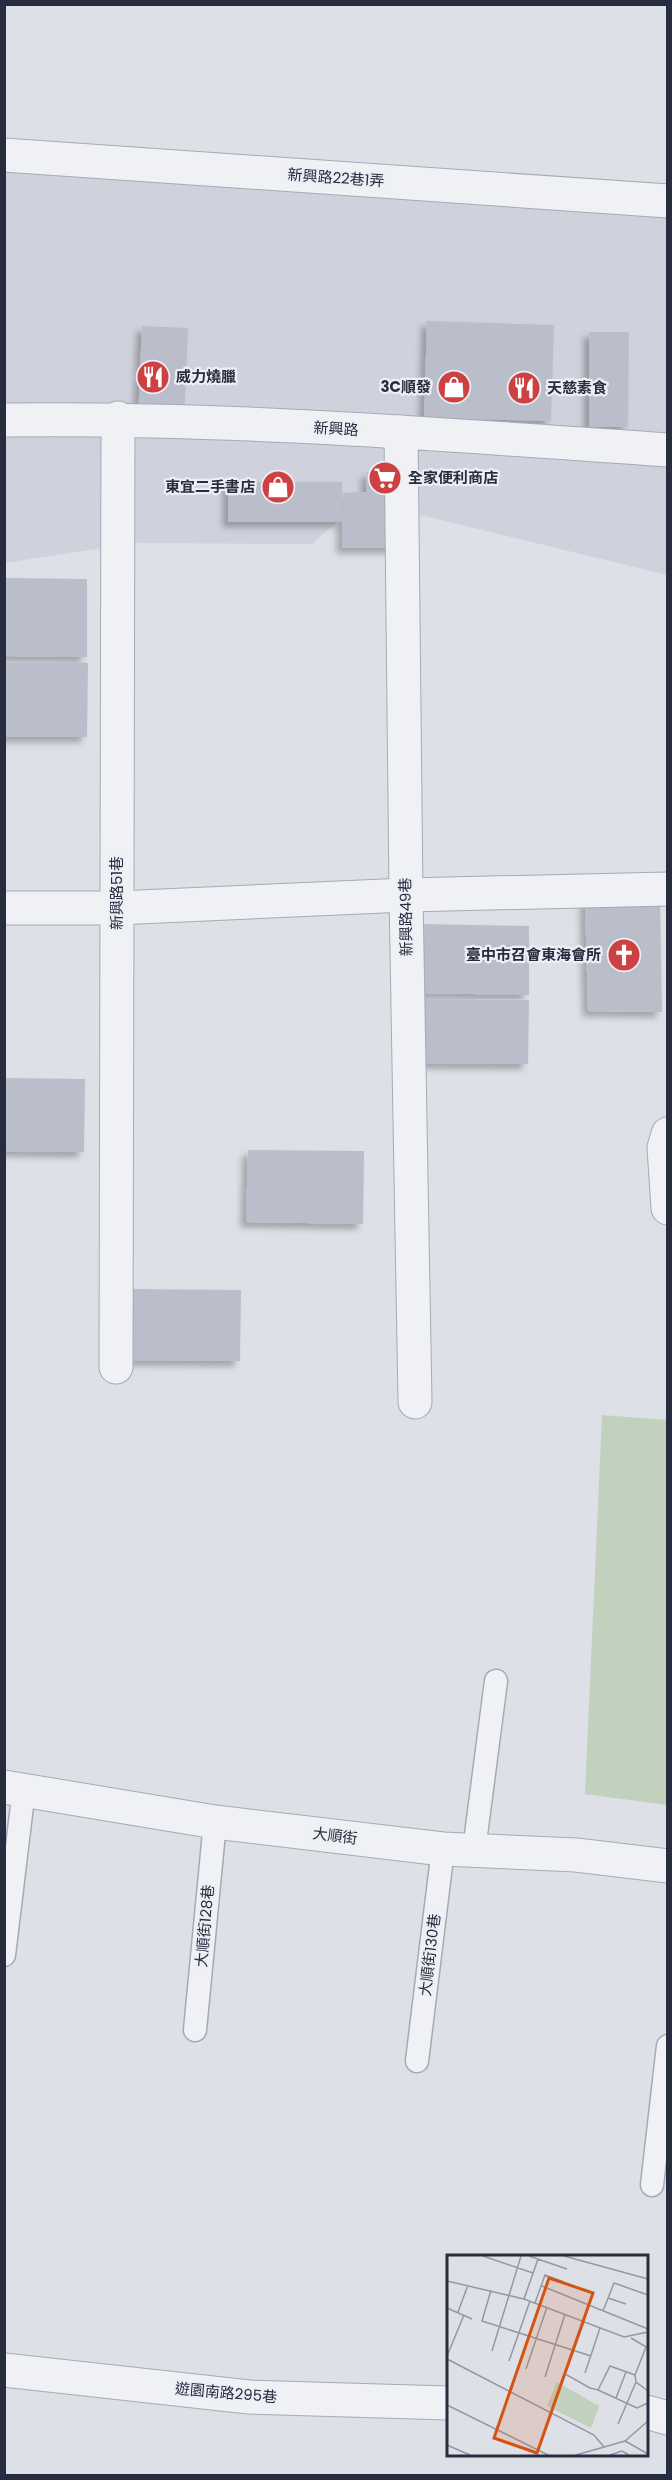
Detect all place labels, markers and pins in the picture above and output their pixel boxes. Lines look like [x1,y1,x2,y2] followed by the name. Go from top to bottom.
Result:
[135,359,171,395] restaurant icon: 威力燒臘
[176,366,236,387] place label: 威力燒臘
[436,369,472,405] shop icon: 3C順發
[506,370,542,406] restaurant icon: 天慈素食
[380,376,431,397] place label: 3C順發
[547,377,607,398] place label: 天慈素食
[367,460,403,496] supermarket icon: 全家便利商店
[408,467,498,488] place label: 全家便利商店
[260,469,296,505] shop icon: 東宜二手書店
[165,476,255,497] place label: 東宜二手書店
[606,937,642,973] church icon: 臺中市召會東海會所
[466,944,601,965] place label: 臺中市召會東海會所

